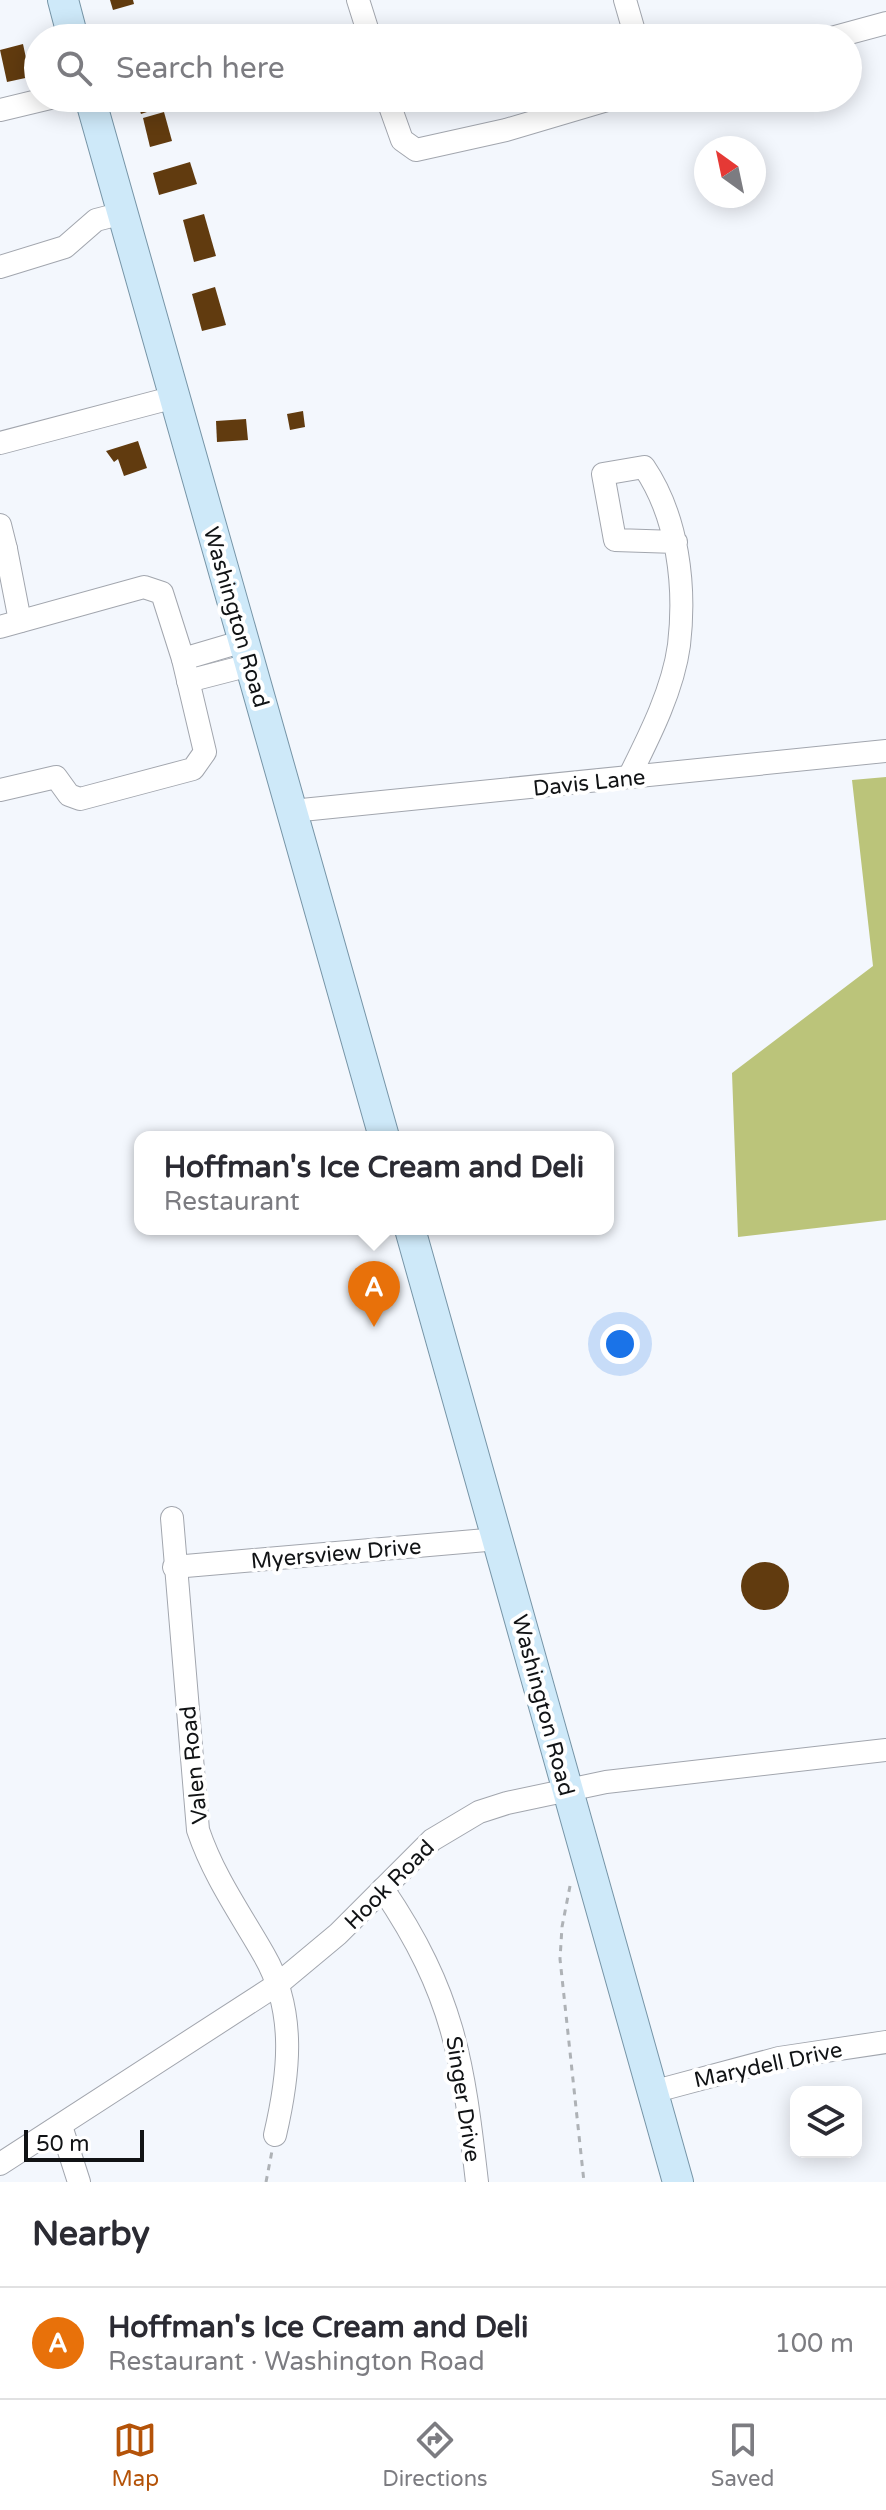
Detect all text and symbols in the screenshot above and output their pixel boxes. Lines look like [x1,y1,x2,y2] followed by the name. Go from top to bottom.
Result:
[24,24,862,112] search box
[52,46,96,90] icon: search
[116,50,285,87] text: Search here
[694,136,766,208] north arrow
[198,524,274,710] street label: Washington Road
[532,764,647,802] street label: Davis Lane
[134,1131,614,1235] popup
[164,1149,584,1186] text: Hoffman's Ice Cream and Deli
[164,1186,300,1217] text: Restaurant
[348,1261,400,1327] pin: A
[600,1324,640,1364] your location
[250,1534,422,1574] street label: Myersview Drive
[506,1612,580,1799] street label: Washington Road
[175,1704,213,1825] street label: Valen Road
[339,1834,440,1935] street label: Hook Road
[440,2034,486,2164] street label: Singer Drive
[692,2037,845,2093] street label: Marydell Drive
[790,2086,862,2158] map controls
[790,2086,862,2158] button: layers
[24,2126,144,2162] scale bar
[36,2131,90,2157] text: 50 m
[32,2214,150,2255] text: Nearby
[108,2309,528,2346] text: Hoffman's Ice Cream and Deli
[48,2328,68,2359] text: A
[774,2328,854,2359] text: 100 m
[108,2346,485,2377] text: Restaurant · Washington Road
[112,2418,159,2492] tab: Map
[382,2418,488,2492] tab: Directions
[711,2418,774,2492] tab: Saved

